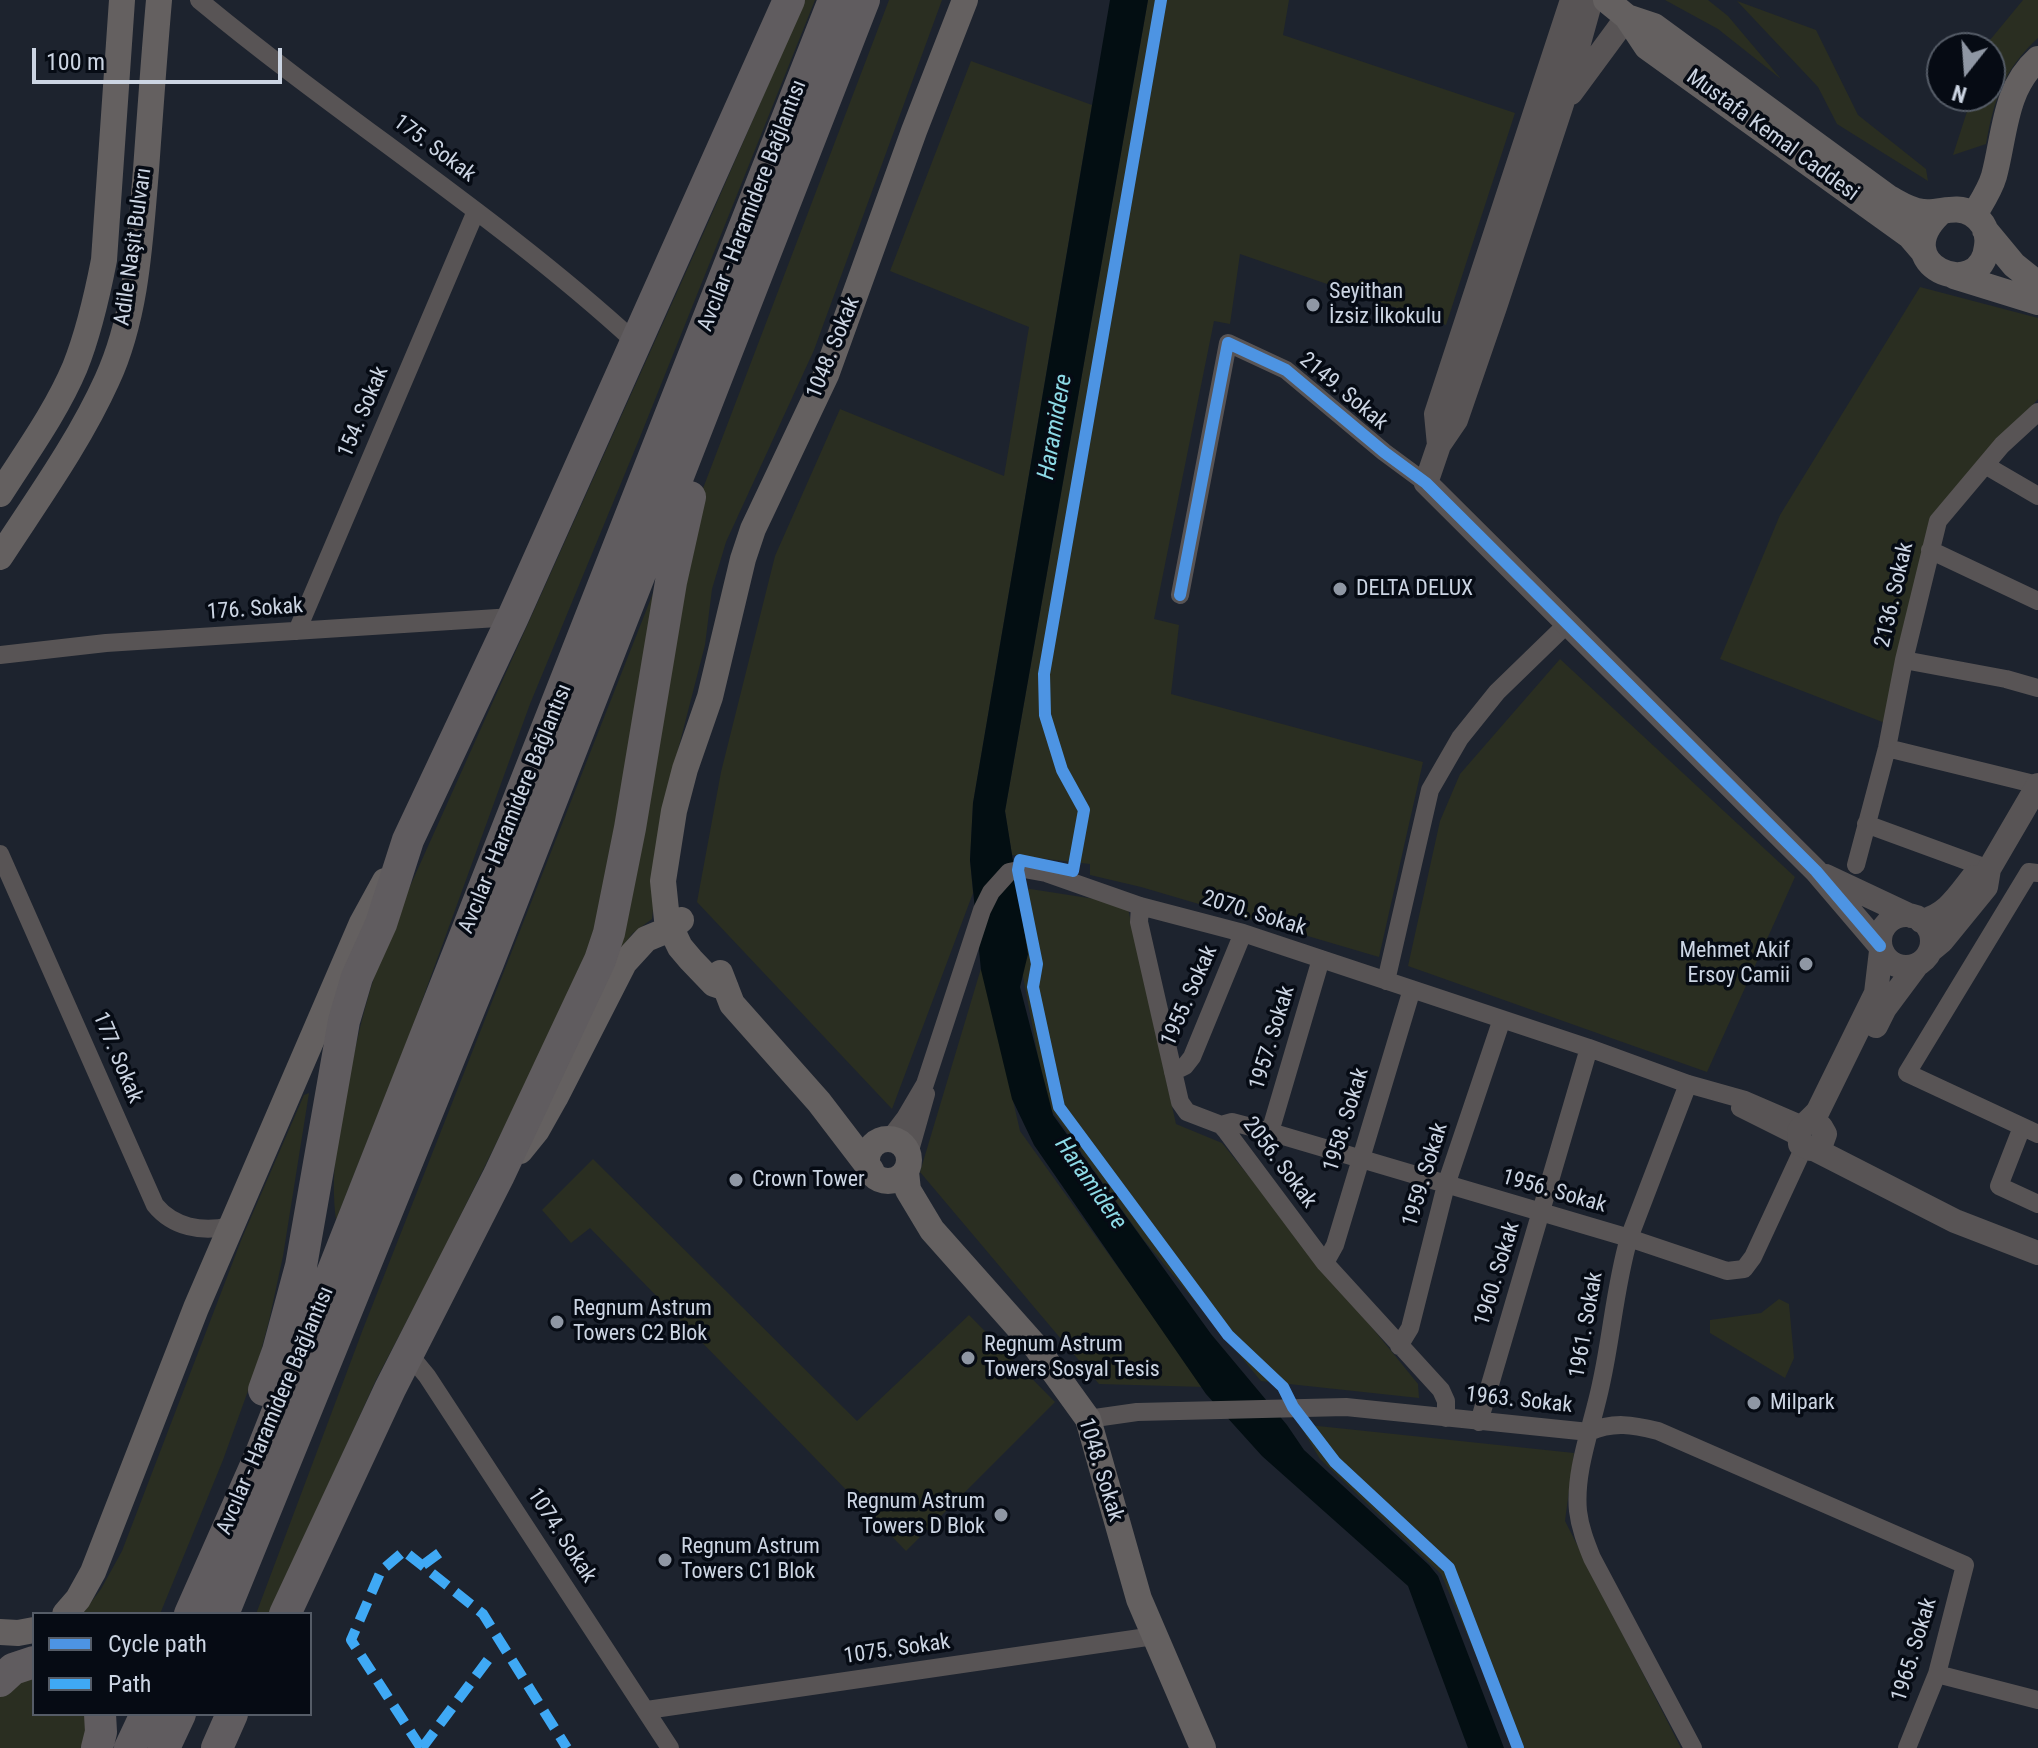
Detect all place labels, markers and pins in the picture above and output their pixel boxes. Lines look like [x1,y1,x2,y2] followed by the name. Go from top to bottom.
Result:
[1329,279,1442,330] place label: Seyithan İzsiz İlkokulu
[1304,296,1322,314] marker: Seyithan İzsiz İlkokulu
[1356,576,1473,602] place label: DELTA DELUX
[1331,580,1349,598] marker: DELTA DELUX
[1679,938,1790,990] place label: Mehmet Akif Ersoy Camii
[1797,955,1815,973] marker: Mehmet Akif Ersoy Camii
[752,1167,865,1193] place label: Crown Tower
[727,1171,745,1189] marker: Crown Tower
[573,1296,712,1348] place label: Regnum Astrum Towers C2 Blok
[548,1313,566,1331] marker: Regnum Astrum Towers C2 Blok
[984,1332,1160,1384] place label: Regnum Astrum Towers Sosyal Tesis
[959,1349,977,1367] marker: Regnum Astrum Towers Sosyal Tesis
[1770,1390,1835,1416] place label: Milpark
[1745,1394,1763,1412] marker: Milpark
[846,1489,985,1540] place label: Regnum Astrum Towers D Blok
[992,1506,1010,1524] marker: Regnum Astrum Towers D Blok
[681,1534,820,1586] place label: Regnum Astrum Towers C1 Blok
[656,1551,674,1569] marker: Regnum Astrum Towers C1 Blok

